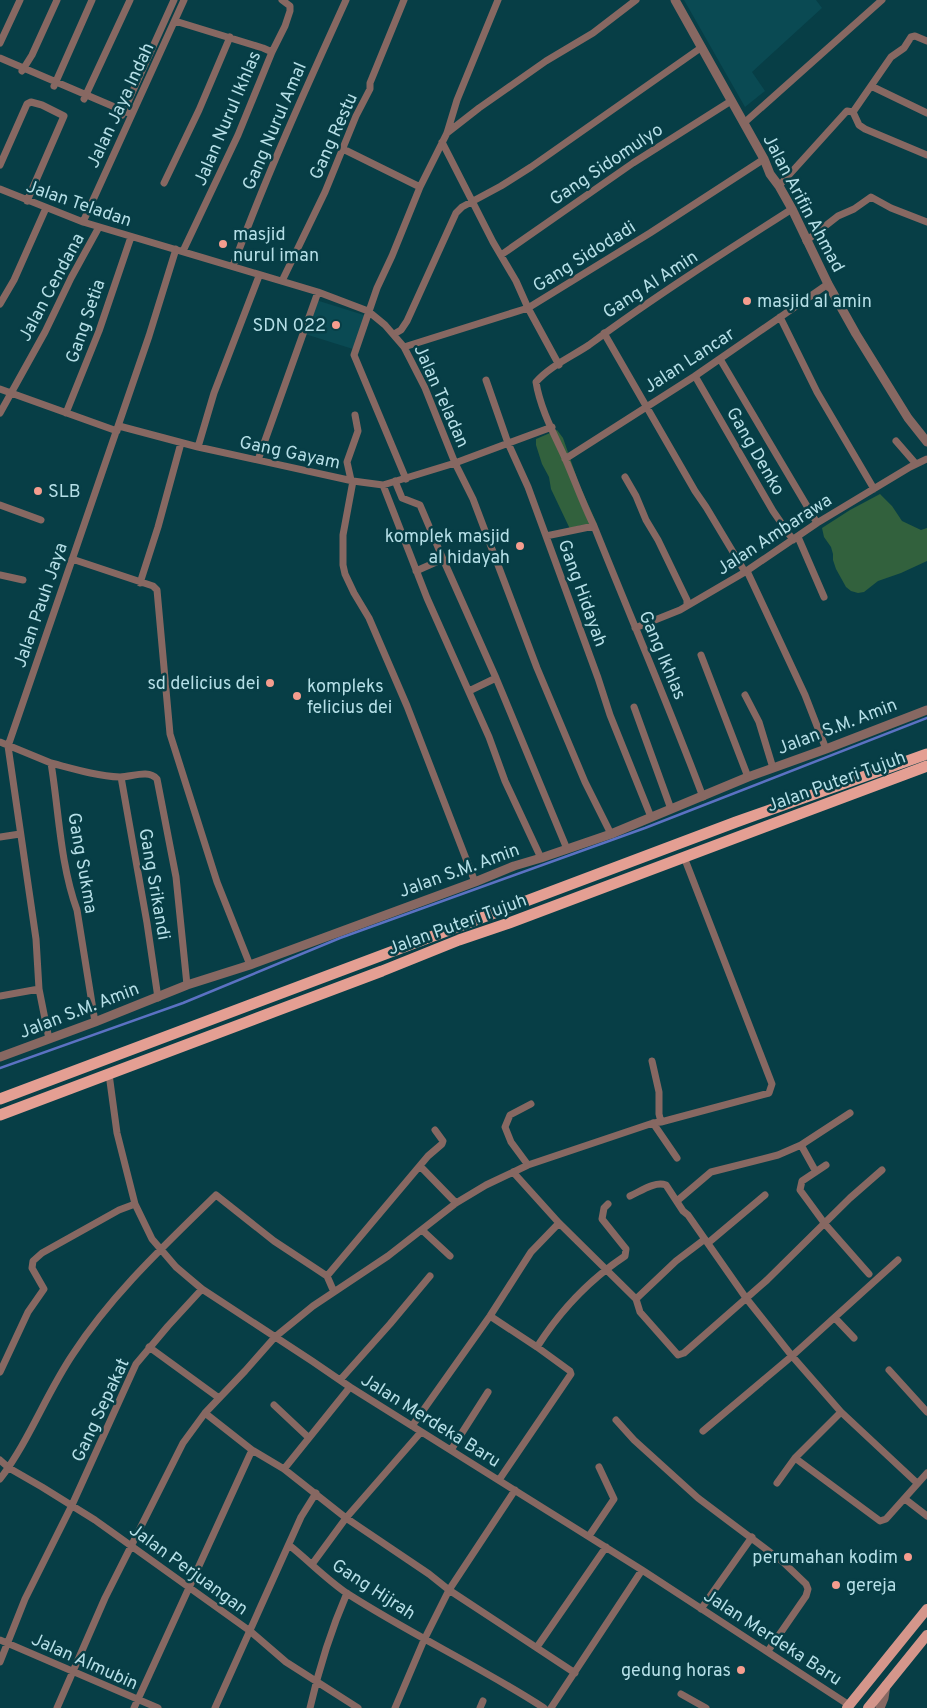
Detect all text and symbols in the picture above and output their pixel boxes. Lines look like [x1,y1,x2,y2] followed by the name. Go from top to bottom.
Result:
[82,39,160,172] street label: Jalan Jaya Indah
[190,48,267,190] street label: Jalan Nurul Ikhlas
[238,59,313,194] street label: Gang Nurul Amal
[305,90,364,184] street label: Gang Restu
[546,119,668,212] street label: Gang Sidomulyo
[757,131,849,277] street label: Jalan Arifin Ahmad
[23,176,134,233] street label: Jalan Teladan
[529,216,641,298] street label: Gang Sidodadi
[233,224,319,268] place label: masjid nurul iman
[14,230,91,346] street label: Jalan Cendana
[217,238,229,250] marker: masjid nurul iman
[599,246,703,325] street label: Gang Al Amin
[61,276,112,367] street label: Gang Setia
[757,291,872,314] place label: masjid al amin
[741,295,753,307] marker: masjid al amin
[252,315,326,338] place label: SDN 022
[330,319,342,331] marker: SDN 022
[640,323,740,399] street label: Jalan Lancar
[408,342,474,452] street label: Jalan Teladan
[720,404,789,500] street label: Gang Denko
[237,432,342,475] street label: Gang Gayam
[48,481,81,504] place label: SLB
[32,485,44,497] marker: SLB
[713,489,837,581] street label: Jalan Ambarawa
[385,526,510,570] place label: komplek masjid al hidayah
[552,537,612,650] street label: Gang Hidayah
[9,540,74,671] street label: Jalan Pauh Jaya
[514,540,526,552] marker: komplek masjid al hidayah
[633,608,691,703] street label: Gang Ikhlas
[148,673,260,696] place label: sd delicius dei
[307,676,392,720] place label: kompleks felicius dei
[264,677,276,689] marker: sd delicius dei
[291,690,303,702] marker: kompleks felicius dei
[774,694,901,761] street label: Jalan S.M. Amin
[764,747,909,818] street label: Jalan Puteri Tujuh
[61,811,102,916] street label: Gang Sukma
[132,827,175,942] street label: Gang Srikandi
[396,839,523,904] street label: Jalan S.M. Amin
[385,890,530,961] street label: Jalan Puteri Tujuh
[16,978,143,1045] street label: Jalan S.M. Amin
[67,1355,135,1466] street label: Gang Sepakat
[356,1369,504,1473] street label: Jalan Merdeka Baru
[124,1519,252,1621] street label: Jalan Perjuangan
[752,1547,898,1570] place label: perumahan kodim
[902,1551,914,1563] marker: perumahan kodim
[327,1555,419,1626] street label: Gang Hijrah
[846,1575,896,1598] place label: gereja
[830,1579,842,1591] marker: gereja
[699,1585,846,1692] street label: Jalan Merdeka Baru
[27,1629,141,1696] street label: Jalan Almubin
[621,1660,731,1683] place label: gedung horas
[735,1664,747,1676] marker: gedung horas

